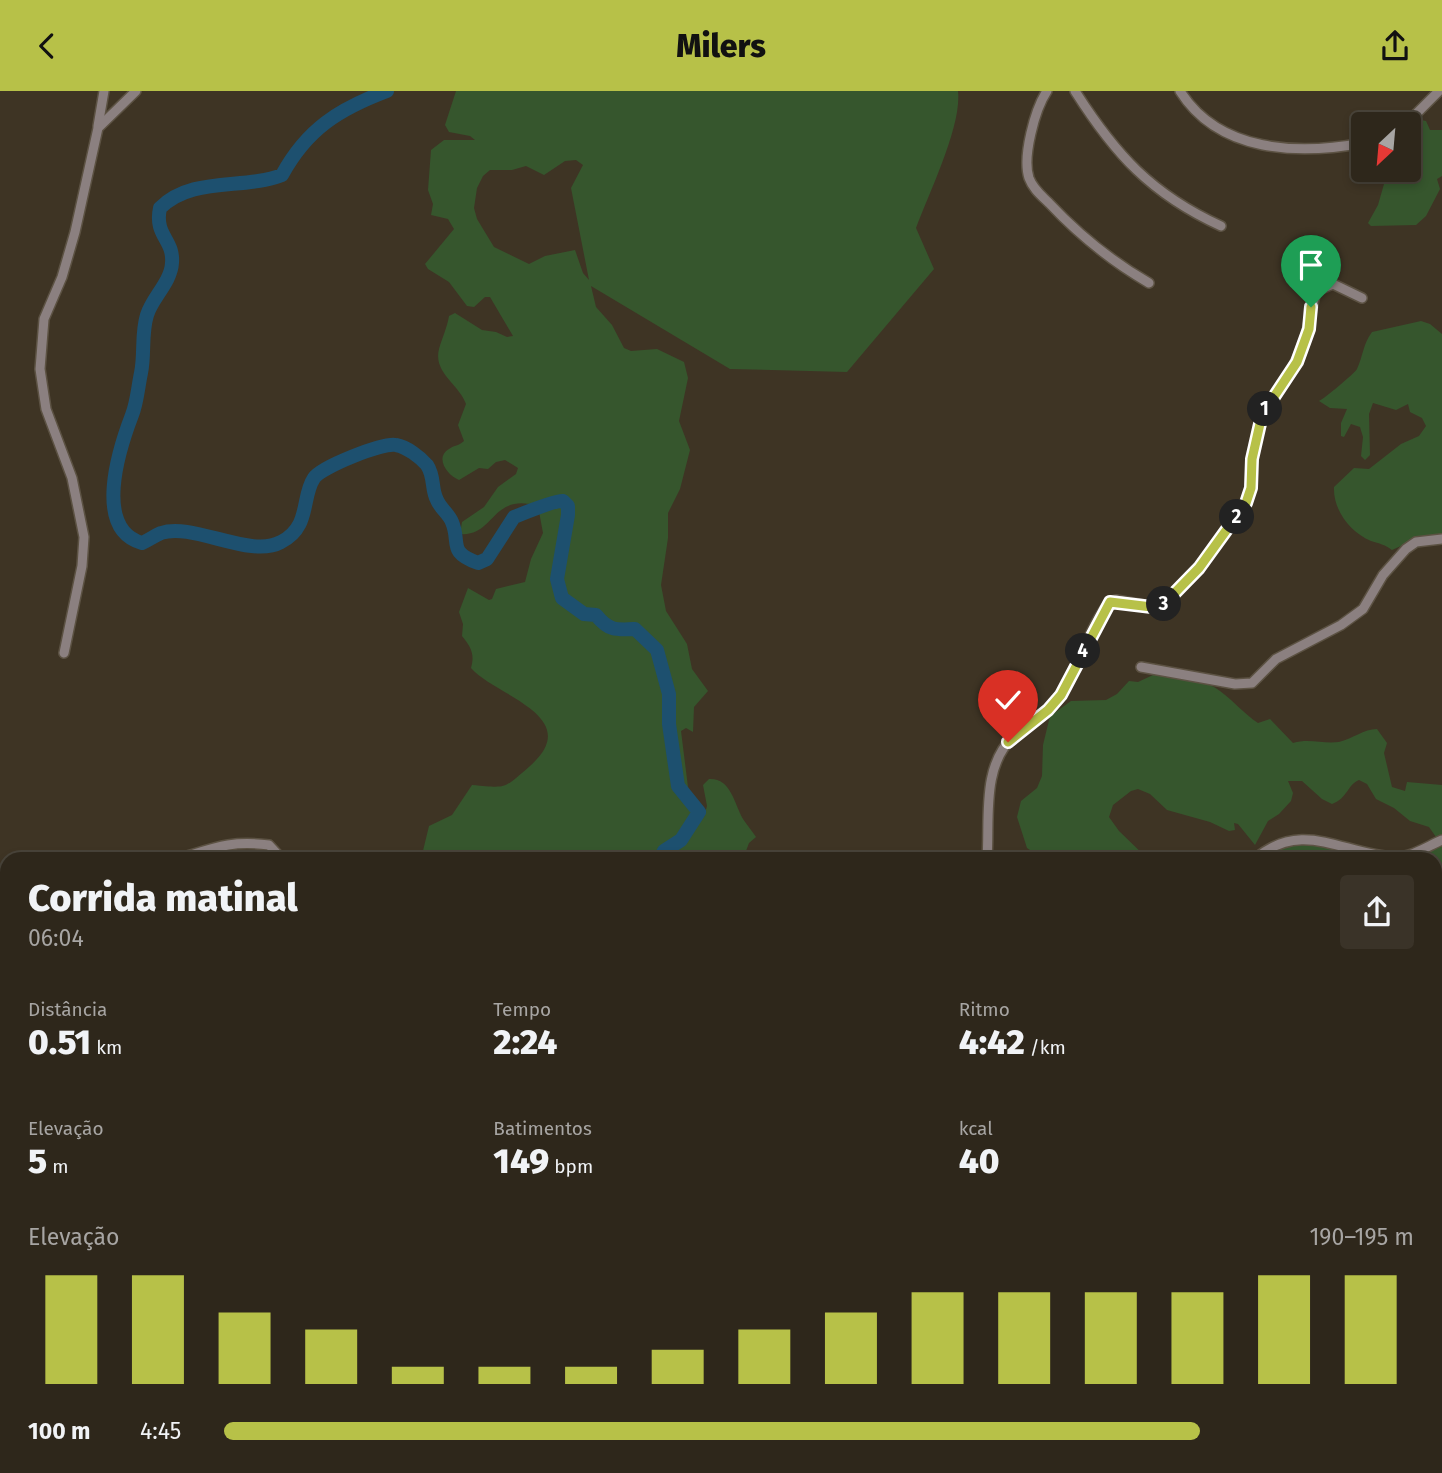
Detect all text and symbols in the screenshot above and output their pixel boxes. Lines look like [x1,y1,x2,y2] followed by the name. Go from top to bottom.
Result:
[28,27,66,65] icon: back
[676,27,766,65] text: Milers
[1376,27,1414,65] icon: share
[1351,112,1421,182] north arrow
[1351,112,1421,182] map controls
[1281,235,1341,307] pin
[1292,246,1330,284] icon: arrive
[1248,391,1282,427] pin: 1
[1260,397,1269,420] text: 1
[1220,499,1254,535] pin: 2
[1232,505,1241,528] text: 2
[1146,587,1182,621] pin: 3
[1159,592,1168,615] text: 3
[1066,633,1100,669] pin: 4
[1077,639,1088,662] text: 4
[978,670,1038,742] pin
[989,681,1027,719] icon: check
[28,875,298,921] text: Corrida matinal
[1340,875,1414,949] button: share
[28,924,84,952] text: 06:04
[28,998,107,1021] text: Distância
[493,998,551,1021] text: Tempo
[959,998,1010,1021] text: Ritmo
[28,1021,91,1063] text: 0.51
[493,1021,557,1063] text: 2:24
[959,1021,1025,1063] text: 4:42
[91,1036,122,1059] text: km
[1025,1036,1066,1059] text: /km
[28,1117,104,1140] text: Elevação
[493,1117,592,1140] text: Batimentos
[959,1117,993,1140] text: kcal
[28,1140,47,1182] text: 5
[493,1140,549,1182] text: 149
[959,1140,1000,1182] text: 40
[47,1155,68,1178] text: m
[549,1155,593,1178] text: bpm
[28,1223,119,1251] text: Elevação
[1309,1223,1414,1251] text: 190–195 m
[28,1417,90,1445] text: 100 m
[140,1417,181,1445] text: 4:45

